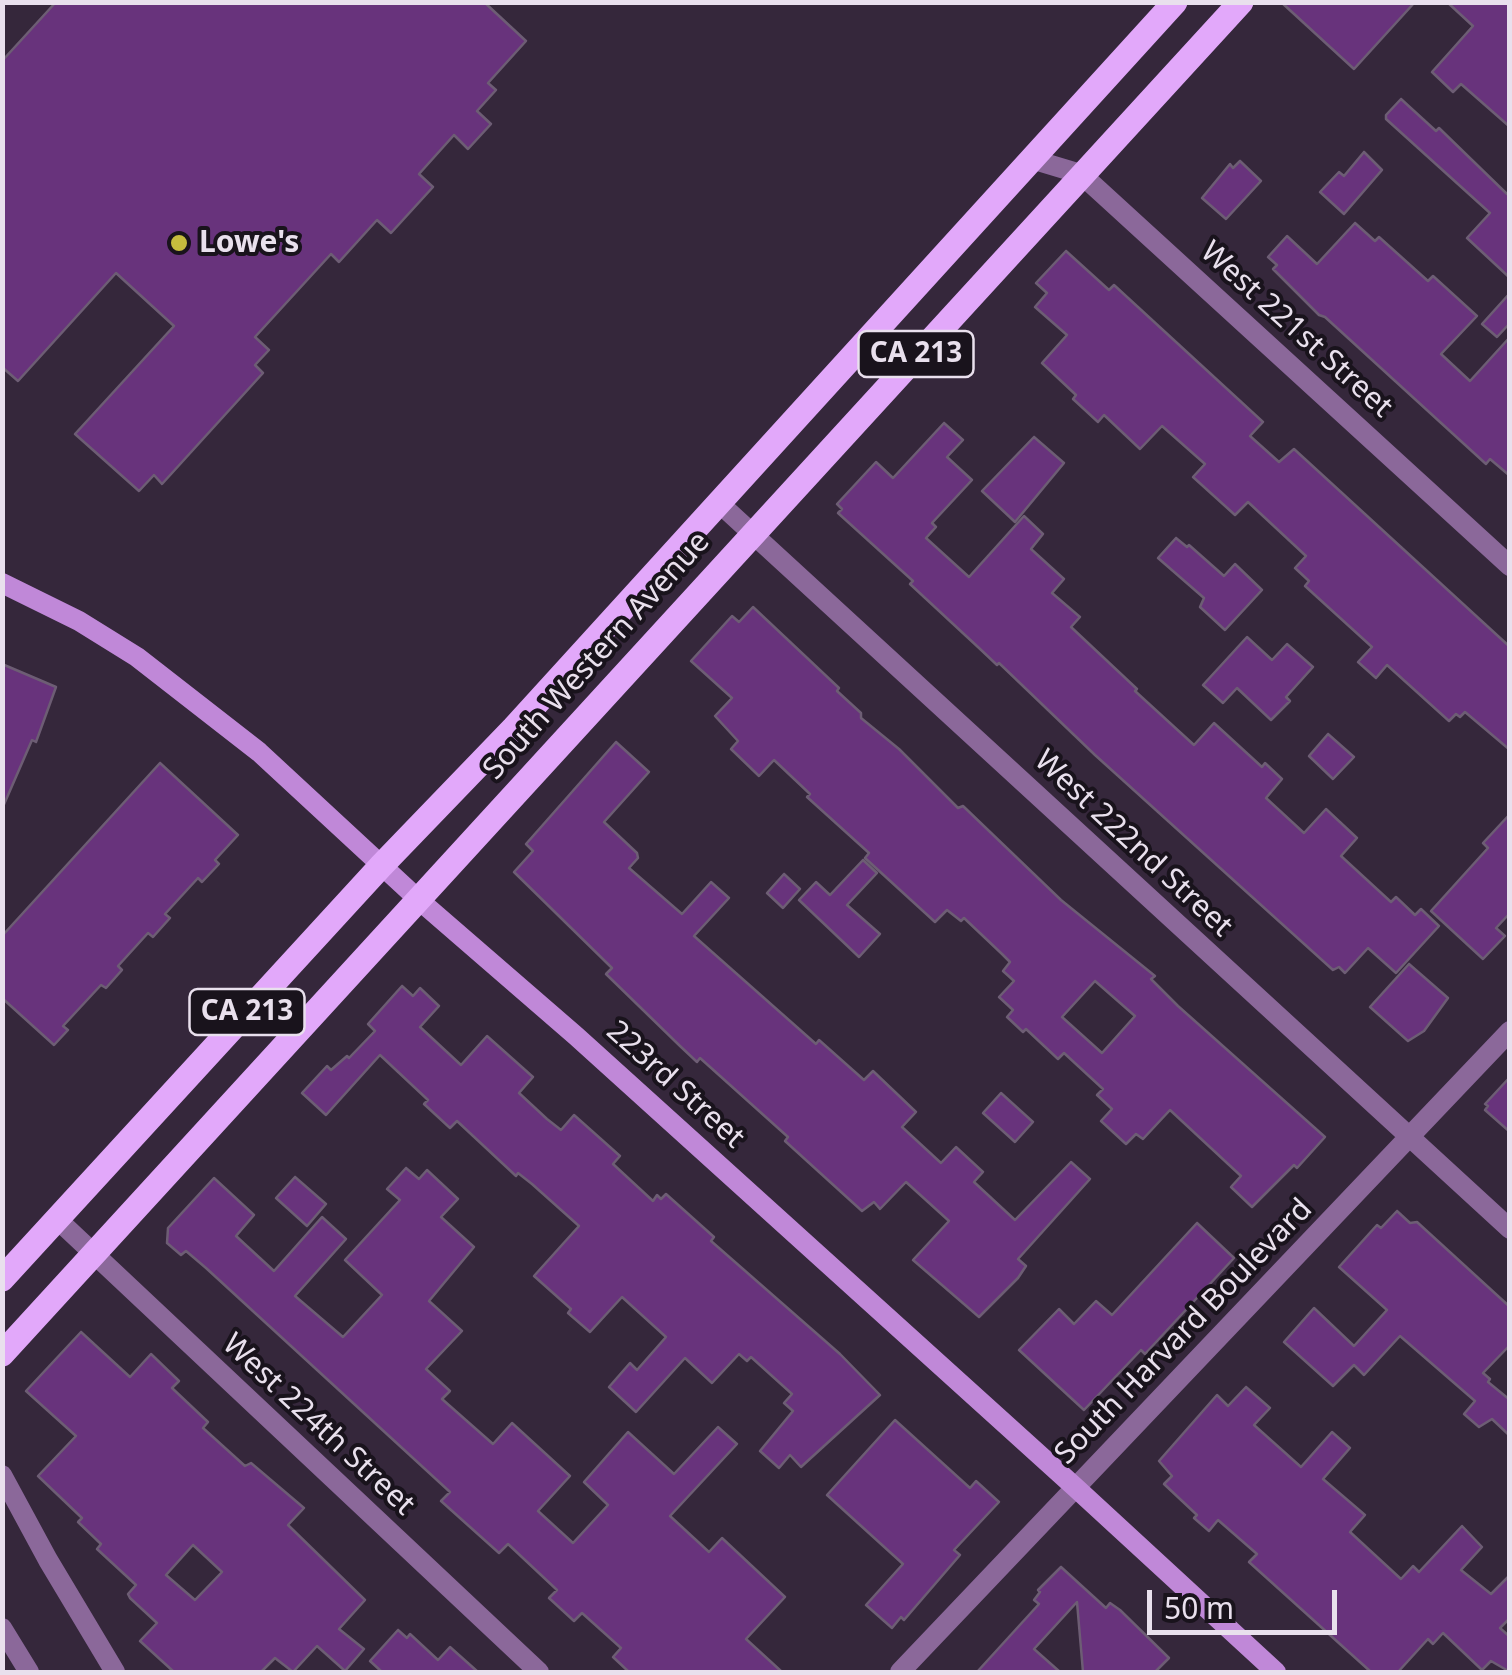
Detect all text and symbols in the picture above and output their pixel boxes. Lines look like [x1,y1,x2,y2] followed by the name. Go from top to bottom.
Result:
[199,225,299,261] place label: Lowe's
[168,232,190,254] marker: Lowe's
[1193,235,1399,425] street label: West 221st Street
[858,331,974,377] road number: CA 213
[476,525,718,787] street label: South Western Avenue
[1027,743,1239,945] street label: West 222nd Street
[190,989,304,1035] road number: CA 213
[599,1014,751,1156] street label: 223rd Street
[1048,1192,1320,1472] street label: South Harvard Boulevard
[214,1327,422,1523] street label: West 224th Street
[1152,1570,1342,1632] scale bar
[1164,1587,1234,1628] text: 50 m

